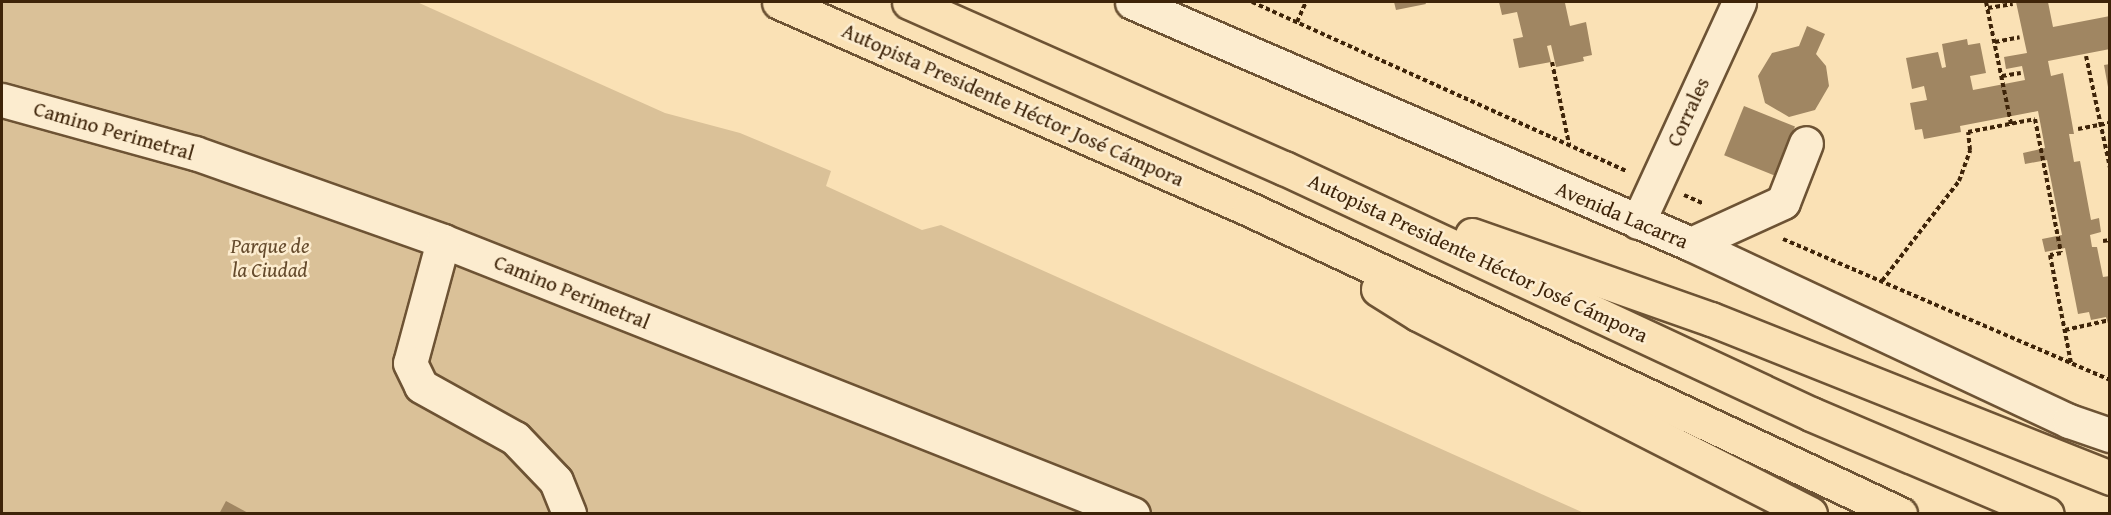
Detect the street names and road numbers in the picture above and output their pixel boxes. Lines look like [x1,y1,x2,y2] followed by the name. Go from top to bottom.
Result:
[838,18,1188,192] street label: Autopista Presidente Héctor José Cámpora
[1661,73,1715,151] street label: Corrales
[31,96,197,166] street label: Camino Perimetral
[1304,168,1652,348] street label: Autopista Presidente Héctor José Cámpora
[1552,176,1692,254] street label: Avenida Lacarra
[490,249,654,335] street label: Camino Perimetral

